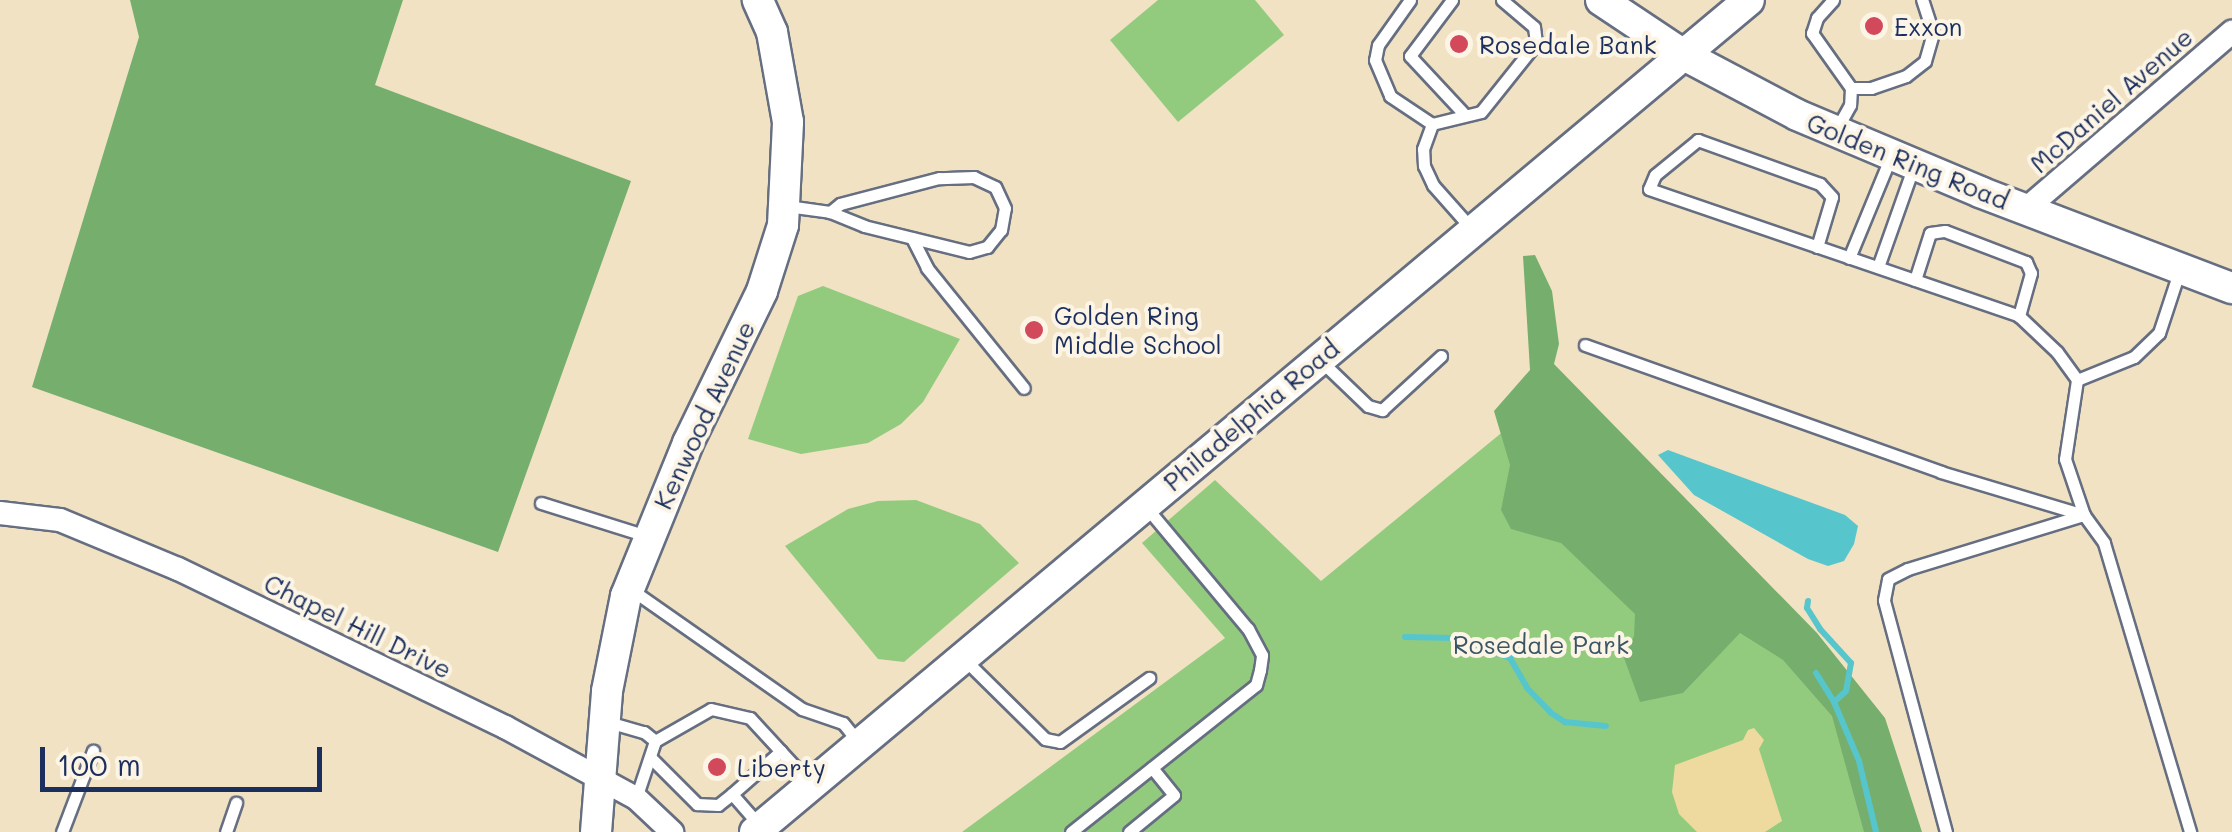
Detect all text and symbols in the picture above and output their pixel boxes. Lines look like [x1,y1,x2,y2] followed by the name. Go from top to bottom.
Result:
[1894,11,1962,41] place label: Exxon
[1863,15,1885,37] marker: Exxon
[2024,21,2198,179] street label: McDaniel Avenue
[1479,29,1657,59] place label: Rosedale Bank
[1448,33,1470,55] marker: Rosedale Bank
[1803,107,2013,215] street label: Golden Ring Road
[1054,301,1222,360] place label: Golden Ring Middle School
[647,316,761,514] street label: Kenwood Avenue
[1023,319,1045,341] marker: Golden Ring Middle School
[1157,333,1345,497] street label: Philadelphia Road
[259,568,457,684] street label: Chapel Hill Drive
[1453,629,1629,659] park label: Rosedale Park
[45,727,328,789] scale bar
[57,744,141,784] text: 100 m
[737,752,826,782] place label: Liberty
[706,756,728,778] marker: Liberty

